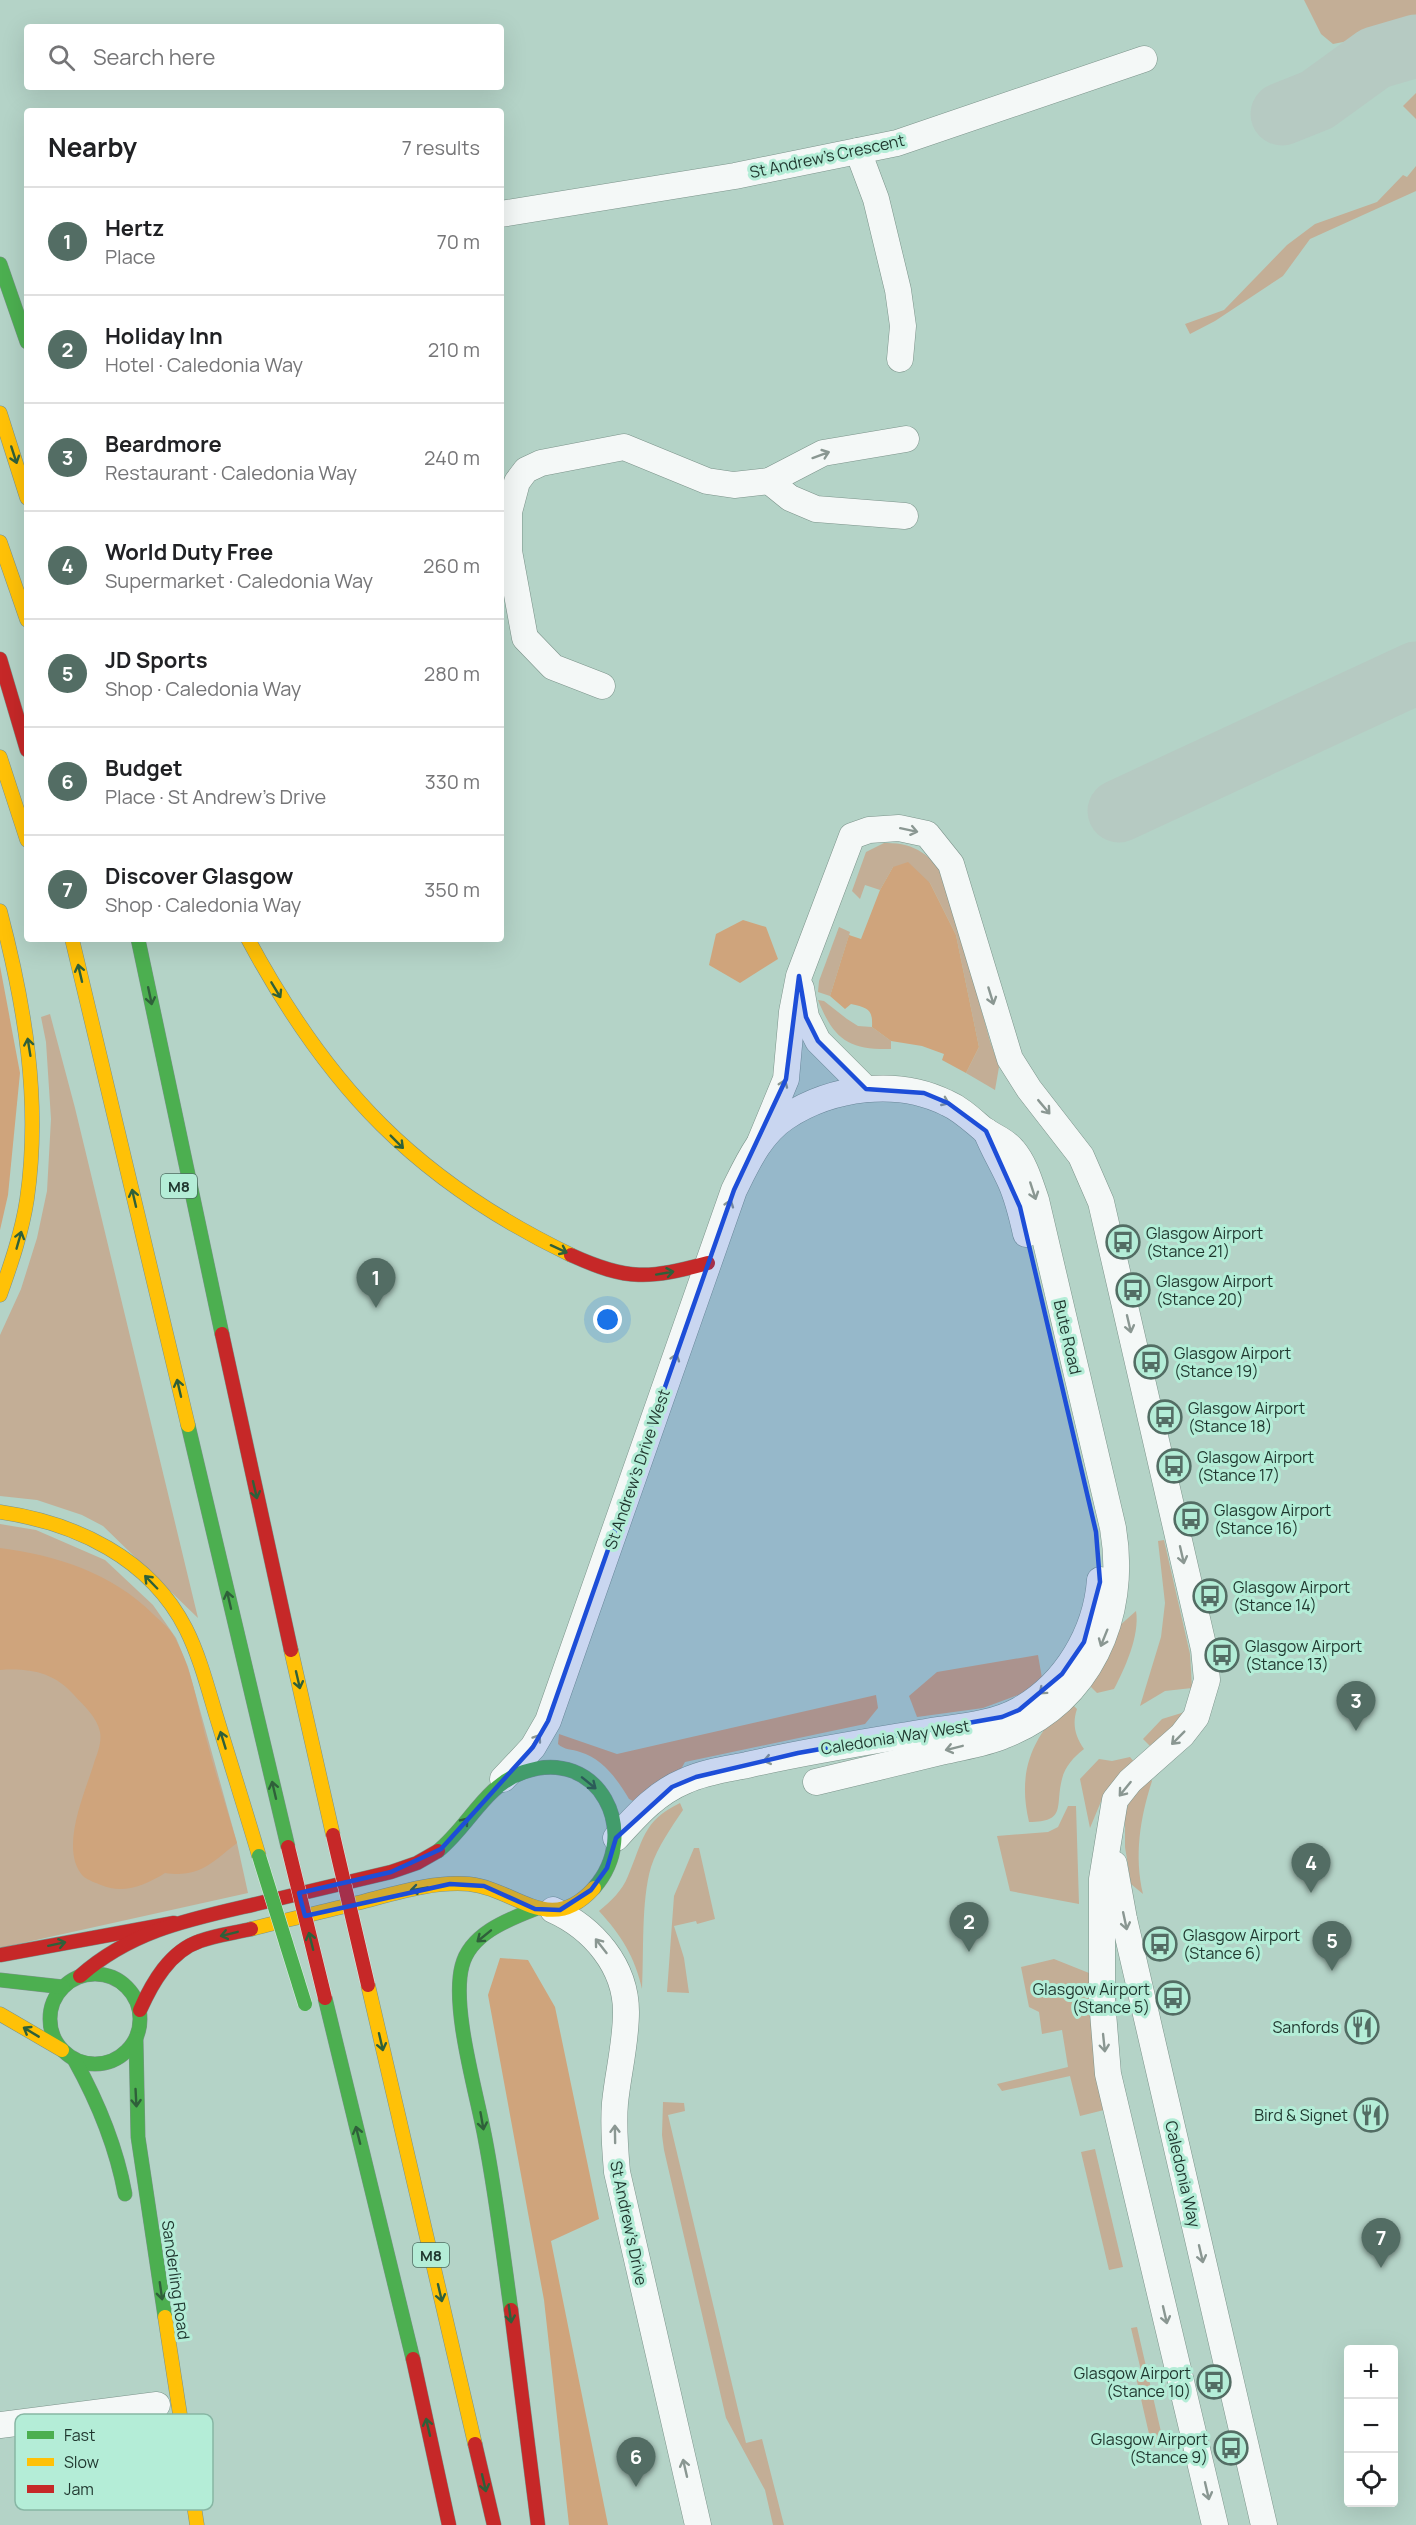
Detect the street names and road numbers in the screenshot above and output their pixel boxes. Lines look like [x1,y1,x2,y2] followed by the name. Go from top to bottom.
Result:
[748,129,906,183] street label: St Andrew's Crescent
[161,1174,197,1198] road number: M8
[1049,1298,1087,1376] street label: Bute Road
[599,1386,675,1552] street label: St Andrew's Drive West
[819,1714,971,1760] street label: Caledonia Way West
[1160,2119,1206,2230] street label: Caledonia Way
[605,2159,653,2287] street label: St Andrew's Drive
[157,2219,195,2341] street label: Sanderling Road
[413,2243,449,2267] road number: M8

